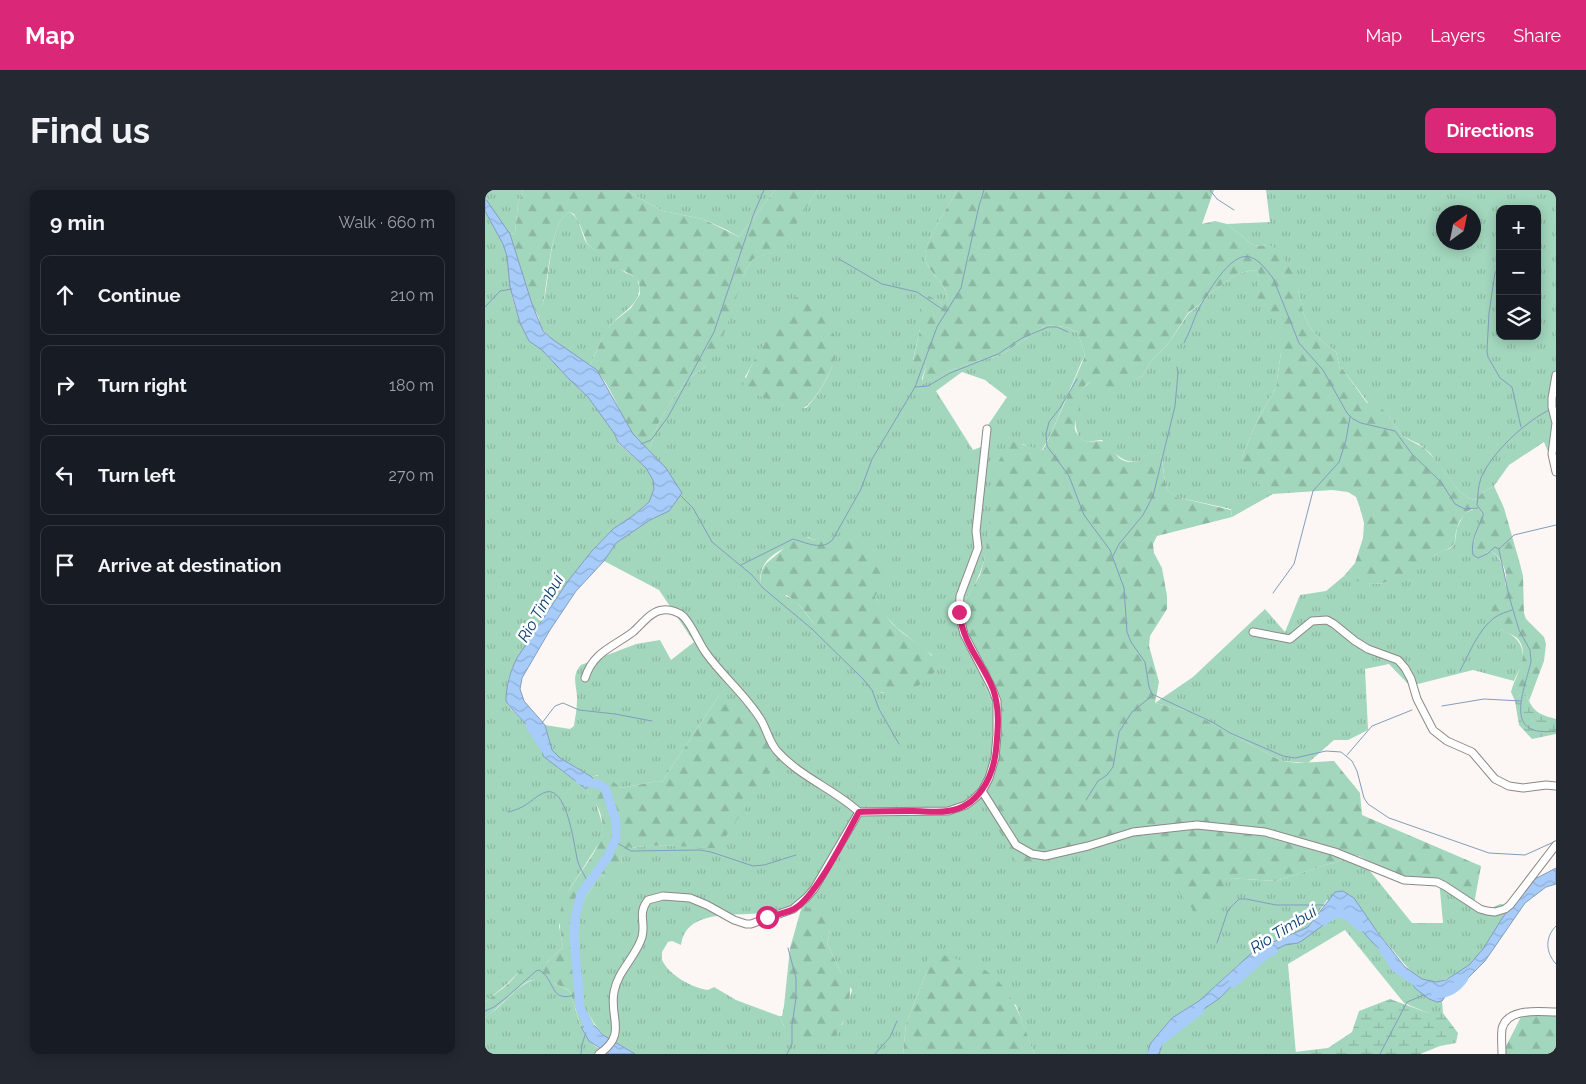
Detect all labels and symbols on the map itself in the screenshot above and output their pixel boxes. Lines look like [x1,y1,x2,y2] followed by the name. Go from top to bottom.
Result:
[1436,205,1481,250] north arrow
[514,570,568,645] water label: Rio Timbuí
[948,601,971,624] route end
[1247,901,1321,957] water label: Rio Timbuí
[756,906,779,929] route start

